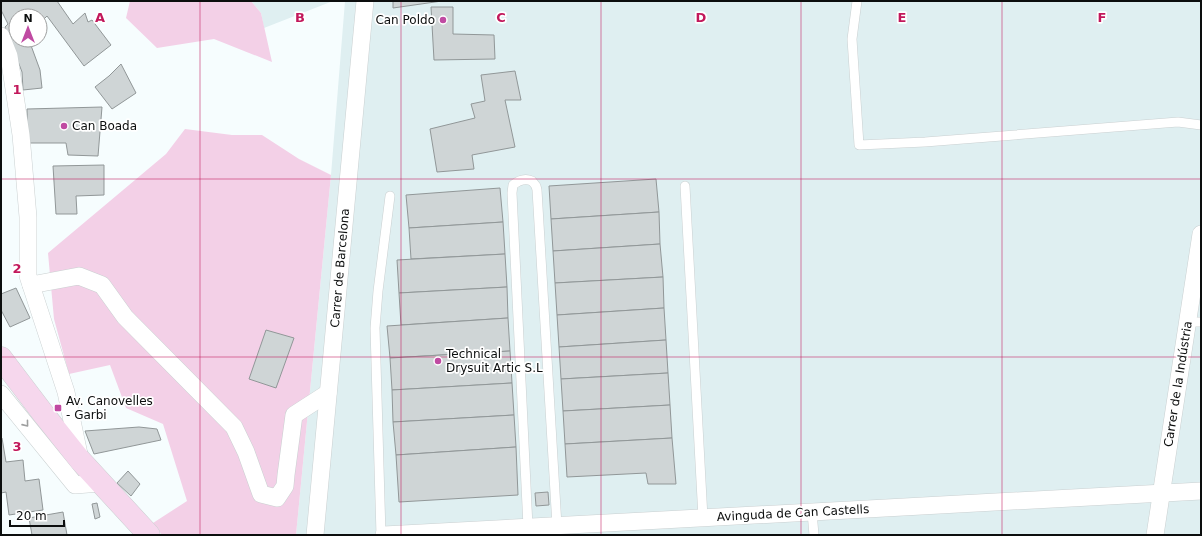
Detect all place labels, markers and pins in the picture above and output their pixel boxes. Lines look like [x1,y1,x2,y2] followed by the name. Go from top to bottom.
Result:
[375,13,435,27] place label: Can Poldo
[438,15,448,25] marker: Can Poldo
[72,119,137,133] place label: Can Boada
[59,121,69,131] marker: Can Boada
[445,347,543,375] place label: Technical Drysuit Artic S.L
[433,356,443,366] marker: Technical Drysuit Artic S.L
[66,394,153,422] place label: Av. Canovelles - Garbi
[53,403,63,413] marker: Av. Canovelles - Garbi

